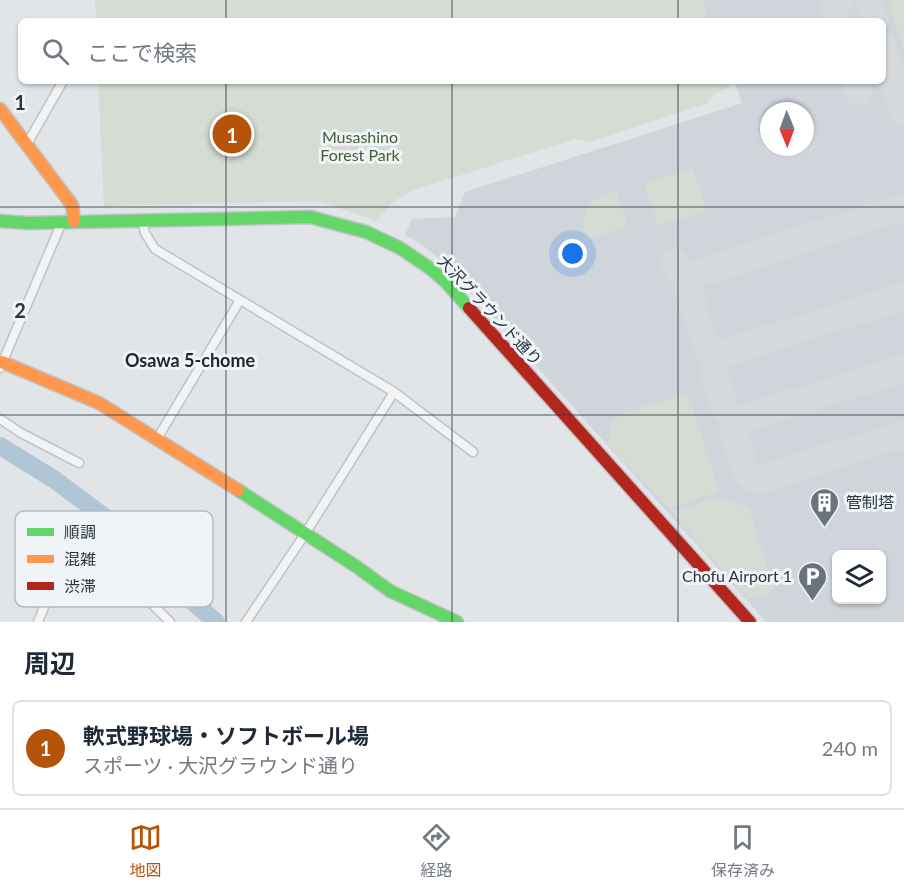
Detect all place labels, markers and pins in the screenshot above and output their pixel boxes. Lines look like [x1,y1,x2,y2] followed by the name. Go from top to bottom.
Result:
[212,112,252,156] pin: 1
[809,486,841,528] building icon: 管制塔
[846,492,894,511] place label: 管制塔
[797,560,829,602] parking icon: Chofu Airport 1
[682,566,792,585] place label: Chofu Airport 1

